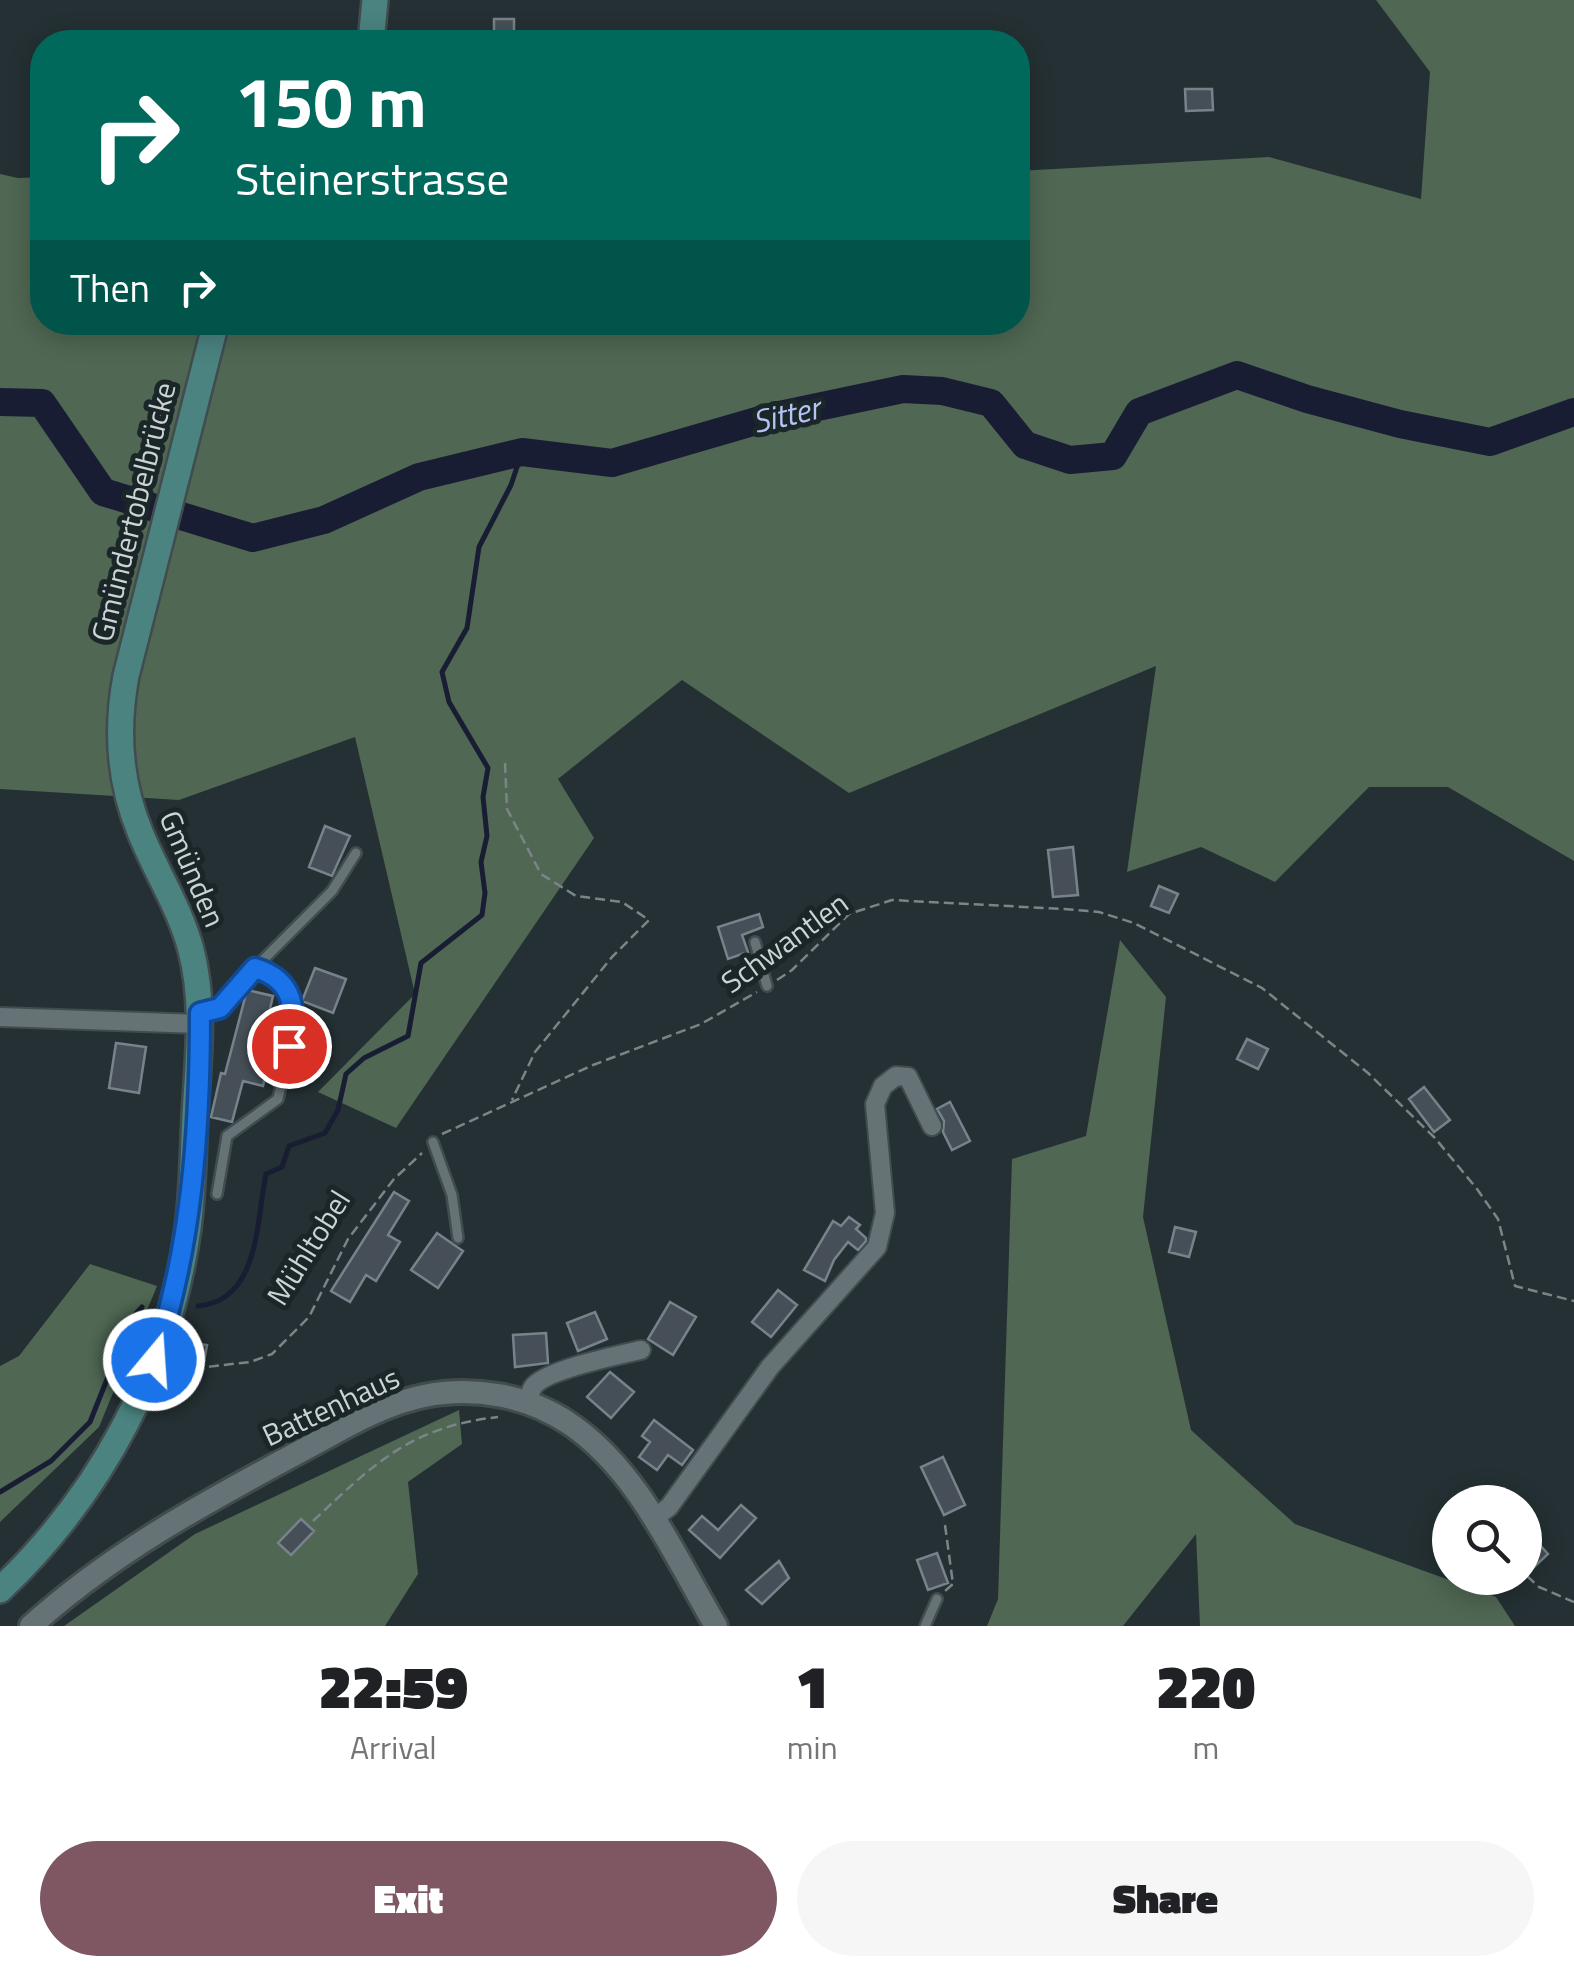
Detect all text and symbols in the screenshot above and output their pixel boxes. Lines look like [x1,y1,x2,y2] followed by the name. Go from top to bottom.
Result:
[235,48,427,154] text: 150 m
[70,70,200,200] icon: right
[235,144,509,212] text: Steinerstrasse
[70,259,150,317] text: Then
[170,260,225,315] icon: right
[79,377,187,646] street label: Gmündertobelbrücke
[747,382,828,445] water label: Sitter
[148,803,238,934] street label: Gmünden
[711,880,858,1004] street label: Schwantlen
[247,1004,332,1089] pin
[262,1019,317,1074] icon: arrive
[255,1181,362,1314] street label: Mühltobel
[102,1308,206,1412] position arrow
[254,1354,407,1458] street label: Battenhaus
[1432,1485,1542,1595] map controls
[1432,1485,1542,1595] button: search
[319,1640,468,1731] text: 22:59
[796,1640,829,1731] text: 1
[1156,1640,1255,1731] text: 220
[350,1723,437,1771] text: Arrival
[787,1723,838,1771] text: min
[1192,1723,1219,1771] text: m
[40,1841,777,1956] button: Exit
[797,1841,1534,1956] button: Share

